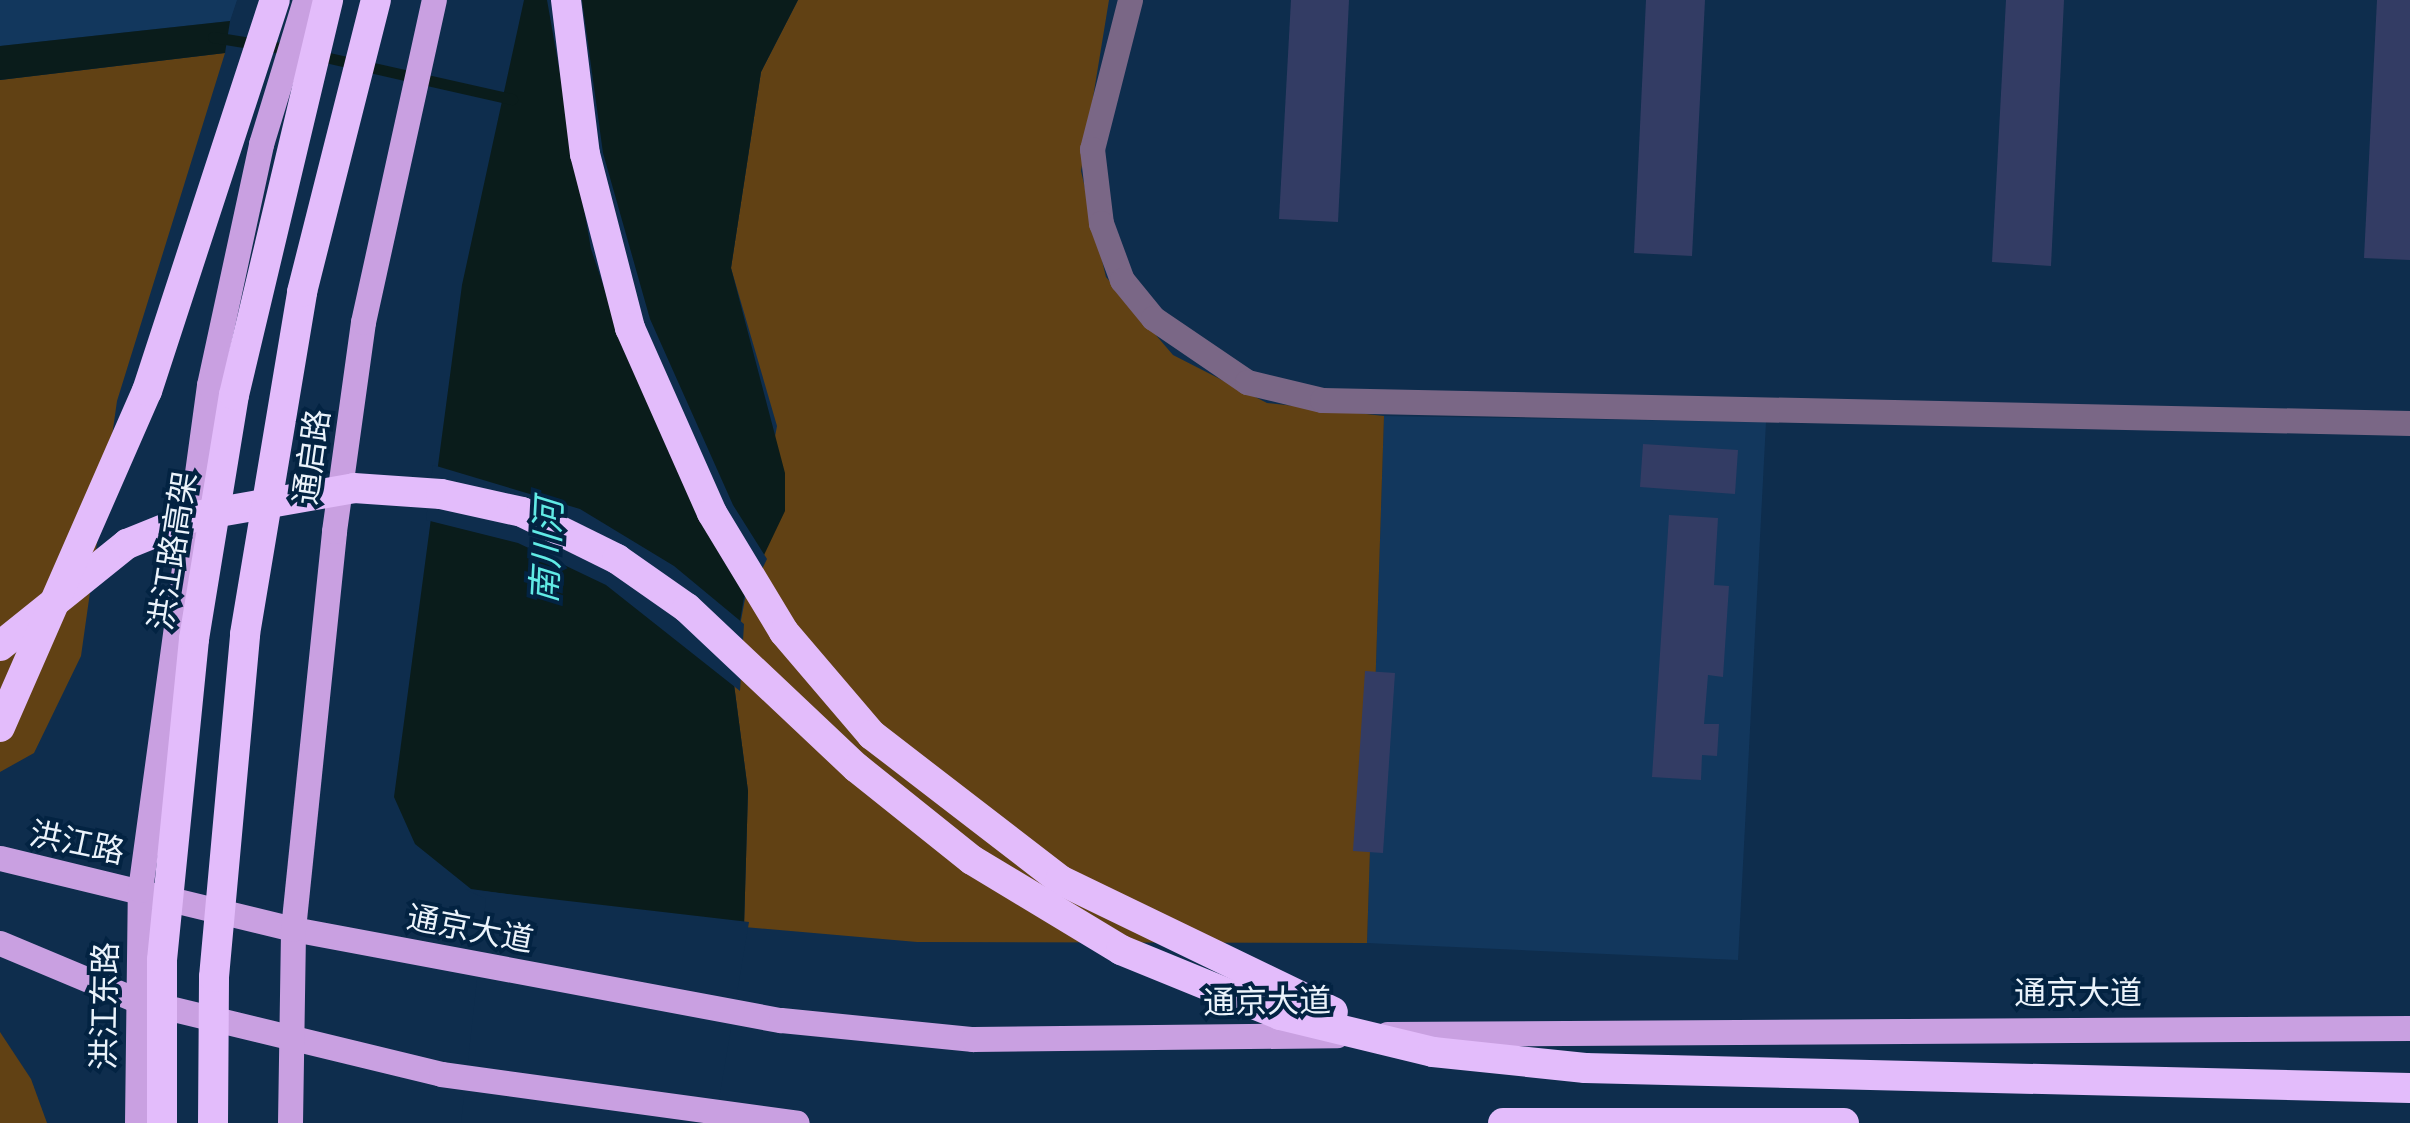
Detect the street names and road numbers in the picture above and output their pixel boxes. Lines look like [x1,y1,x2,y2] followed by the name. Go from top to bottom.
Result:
[286,407,338,507] street label: 通启路
[142,469,204,633] street label: 洪江路高架
[26,814,128,872] street label: 洪江路
[404,898,536,960] street label: 通京大道
[85,942,125,1070] street label: 洪江东路
[2014,974,2142,1012] street label: 通京大道
[1203,982,1331,1022] street label: 通京大道

